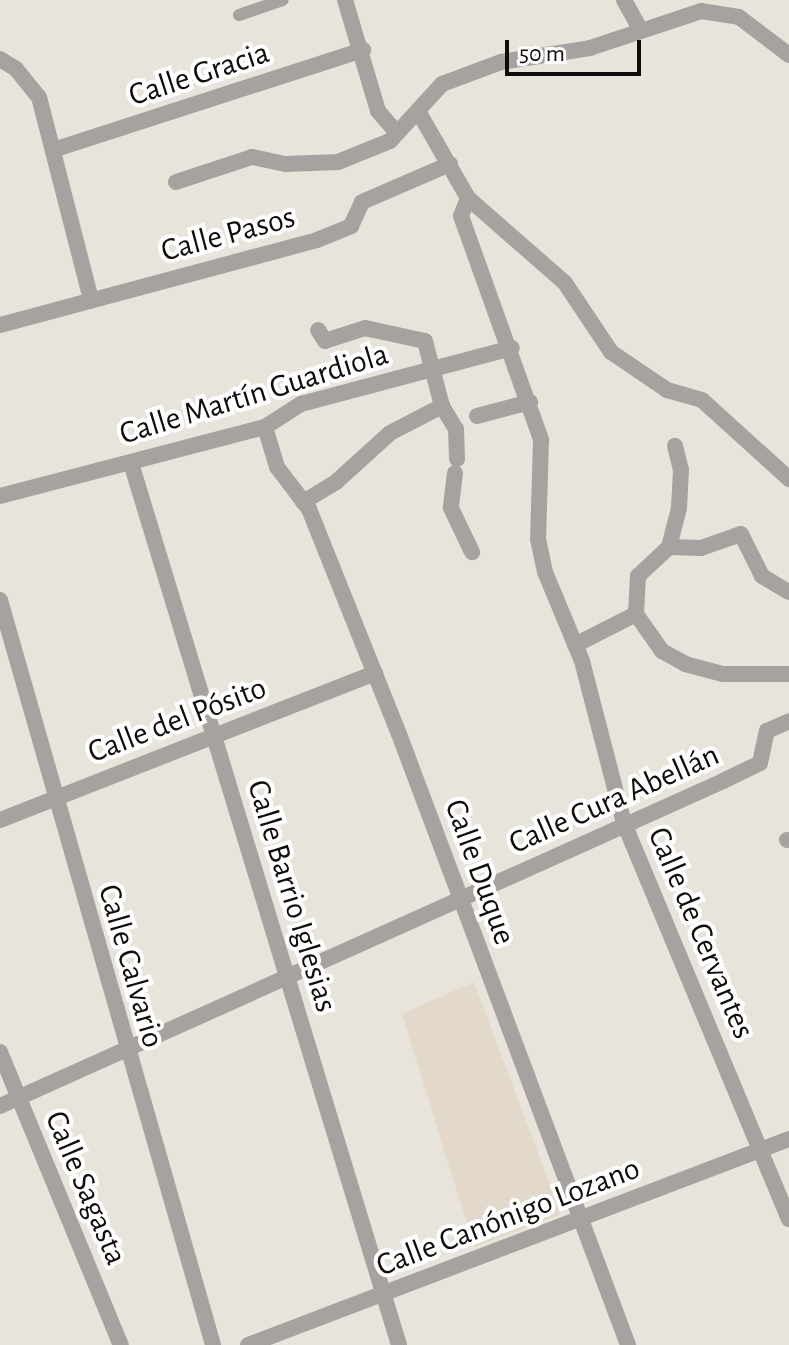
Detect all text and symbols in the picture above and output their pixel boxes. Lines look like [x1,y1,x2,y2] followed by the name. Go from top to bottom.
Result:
[509,24,645,74] scale bar
[124,33,274,115] street label: Calle Gracia
[519,42,565,66] text: 50 m
[157,198,299,270] street label: Calle Pasos
[115,335,393,453] street label: Calle Martín Guardiola
[82,668,272,772] street label: Calle del Pósito
[503,735,725,863] street label: Calle Cura Abellán
[238,775,346,1017] street label: Calle Barrio Iglesias
[436,794,524,950] street label: Calle Duque
[639,822,763,1044] street label: Calle de Cervantes
[89,880,173,1052] street label: Calle Calvario
[36,1105,136,1271] street label: Calle Sagasta
[371,1149,645,1285] street label: Calle Canónigo Lozano

